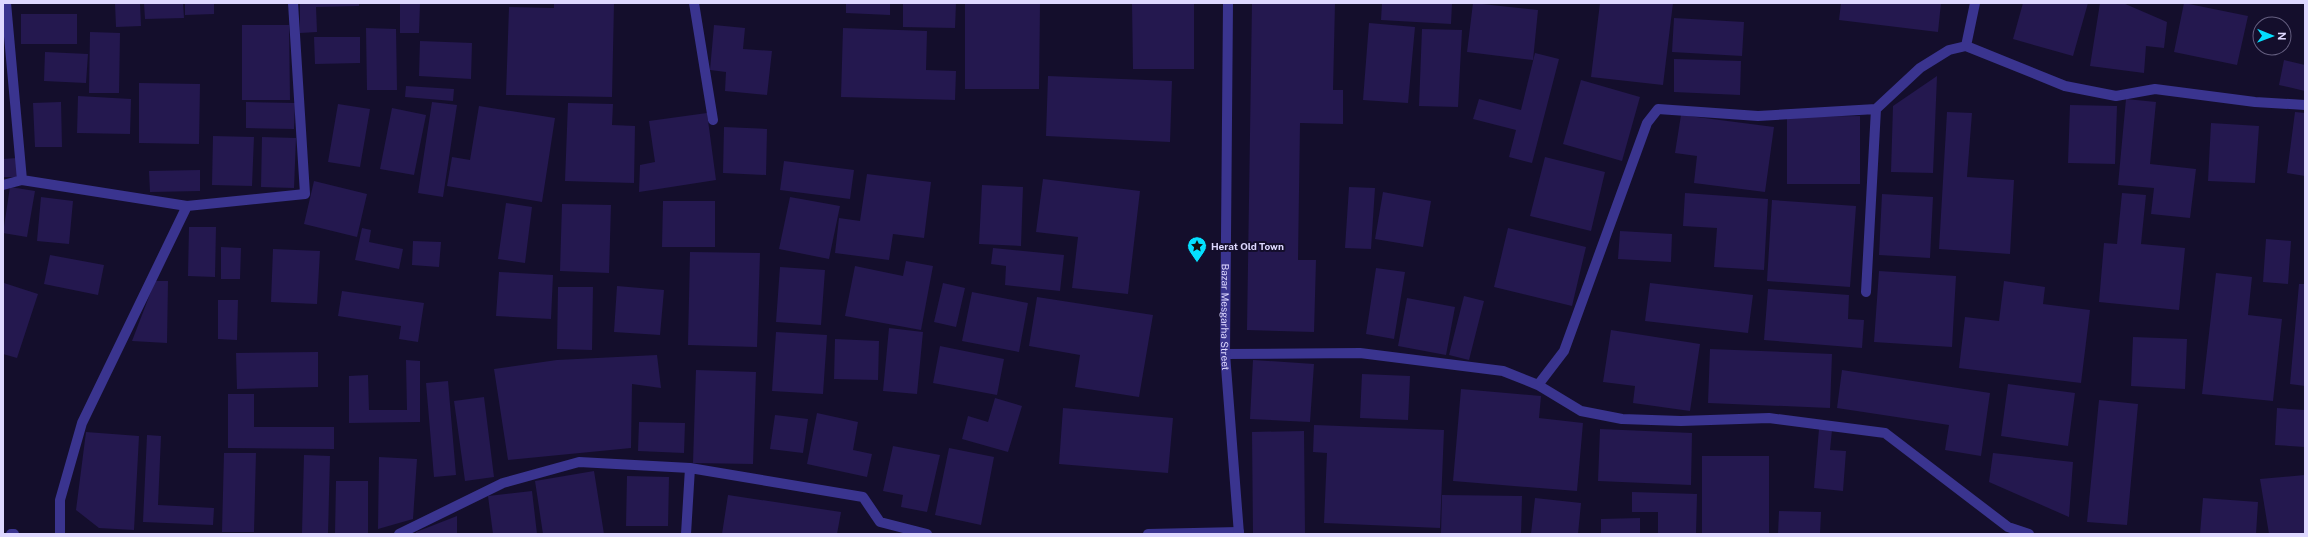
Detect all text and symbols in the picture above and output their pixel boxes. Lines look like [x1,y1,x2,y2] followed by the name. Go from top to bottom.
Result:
[2252,16,2292,56] north arrow
[2276,32,2288,41] text: N
[1186,235,1208,263] place icon: Herat Old Town
[1211,240,1284,252] place label: Herat Old Town
[1219,263,1232,371] street label: Bazar Mesgarha Street

